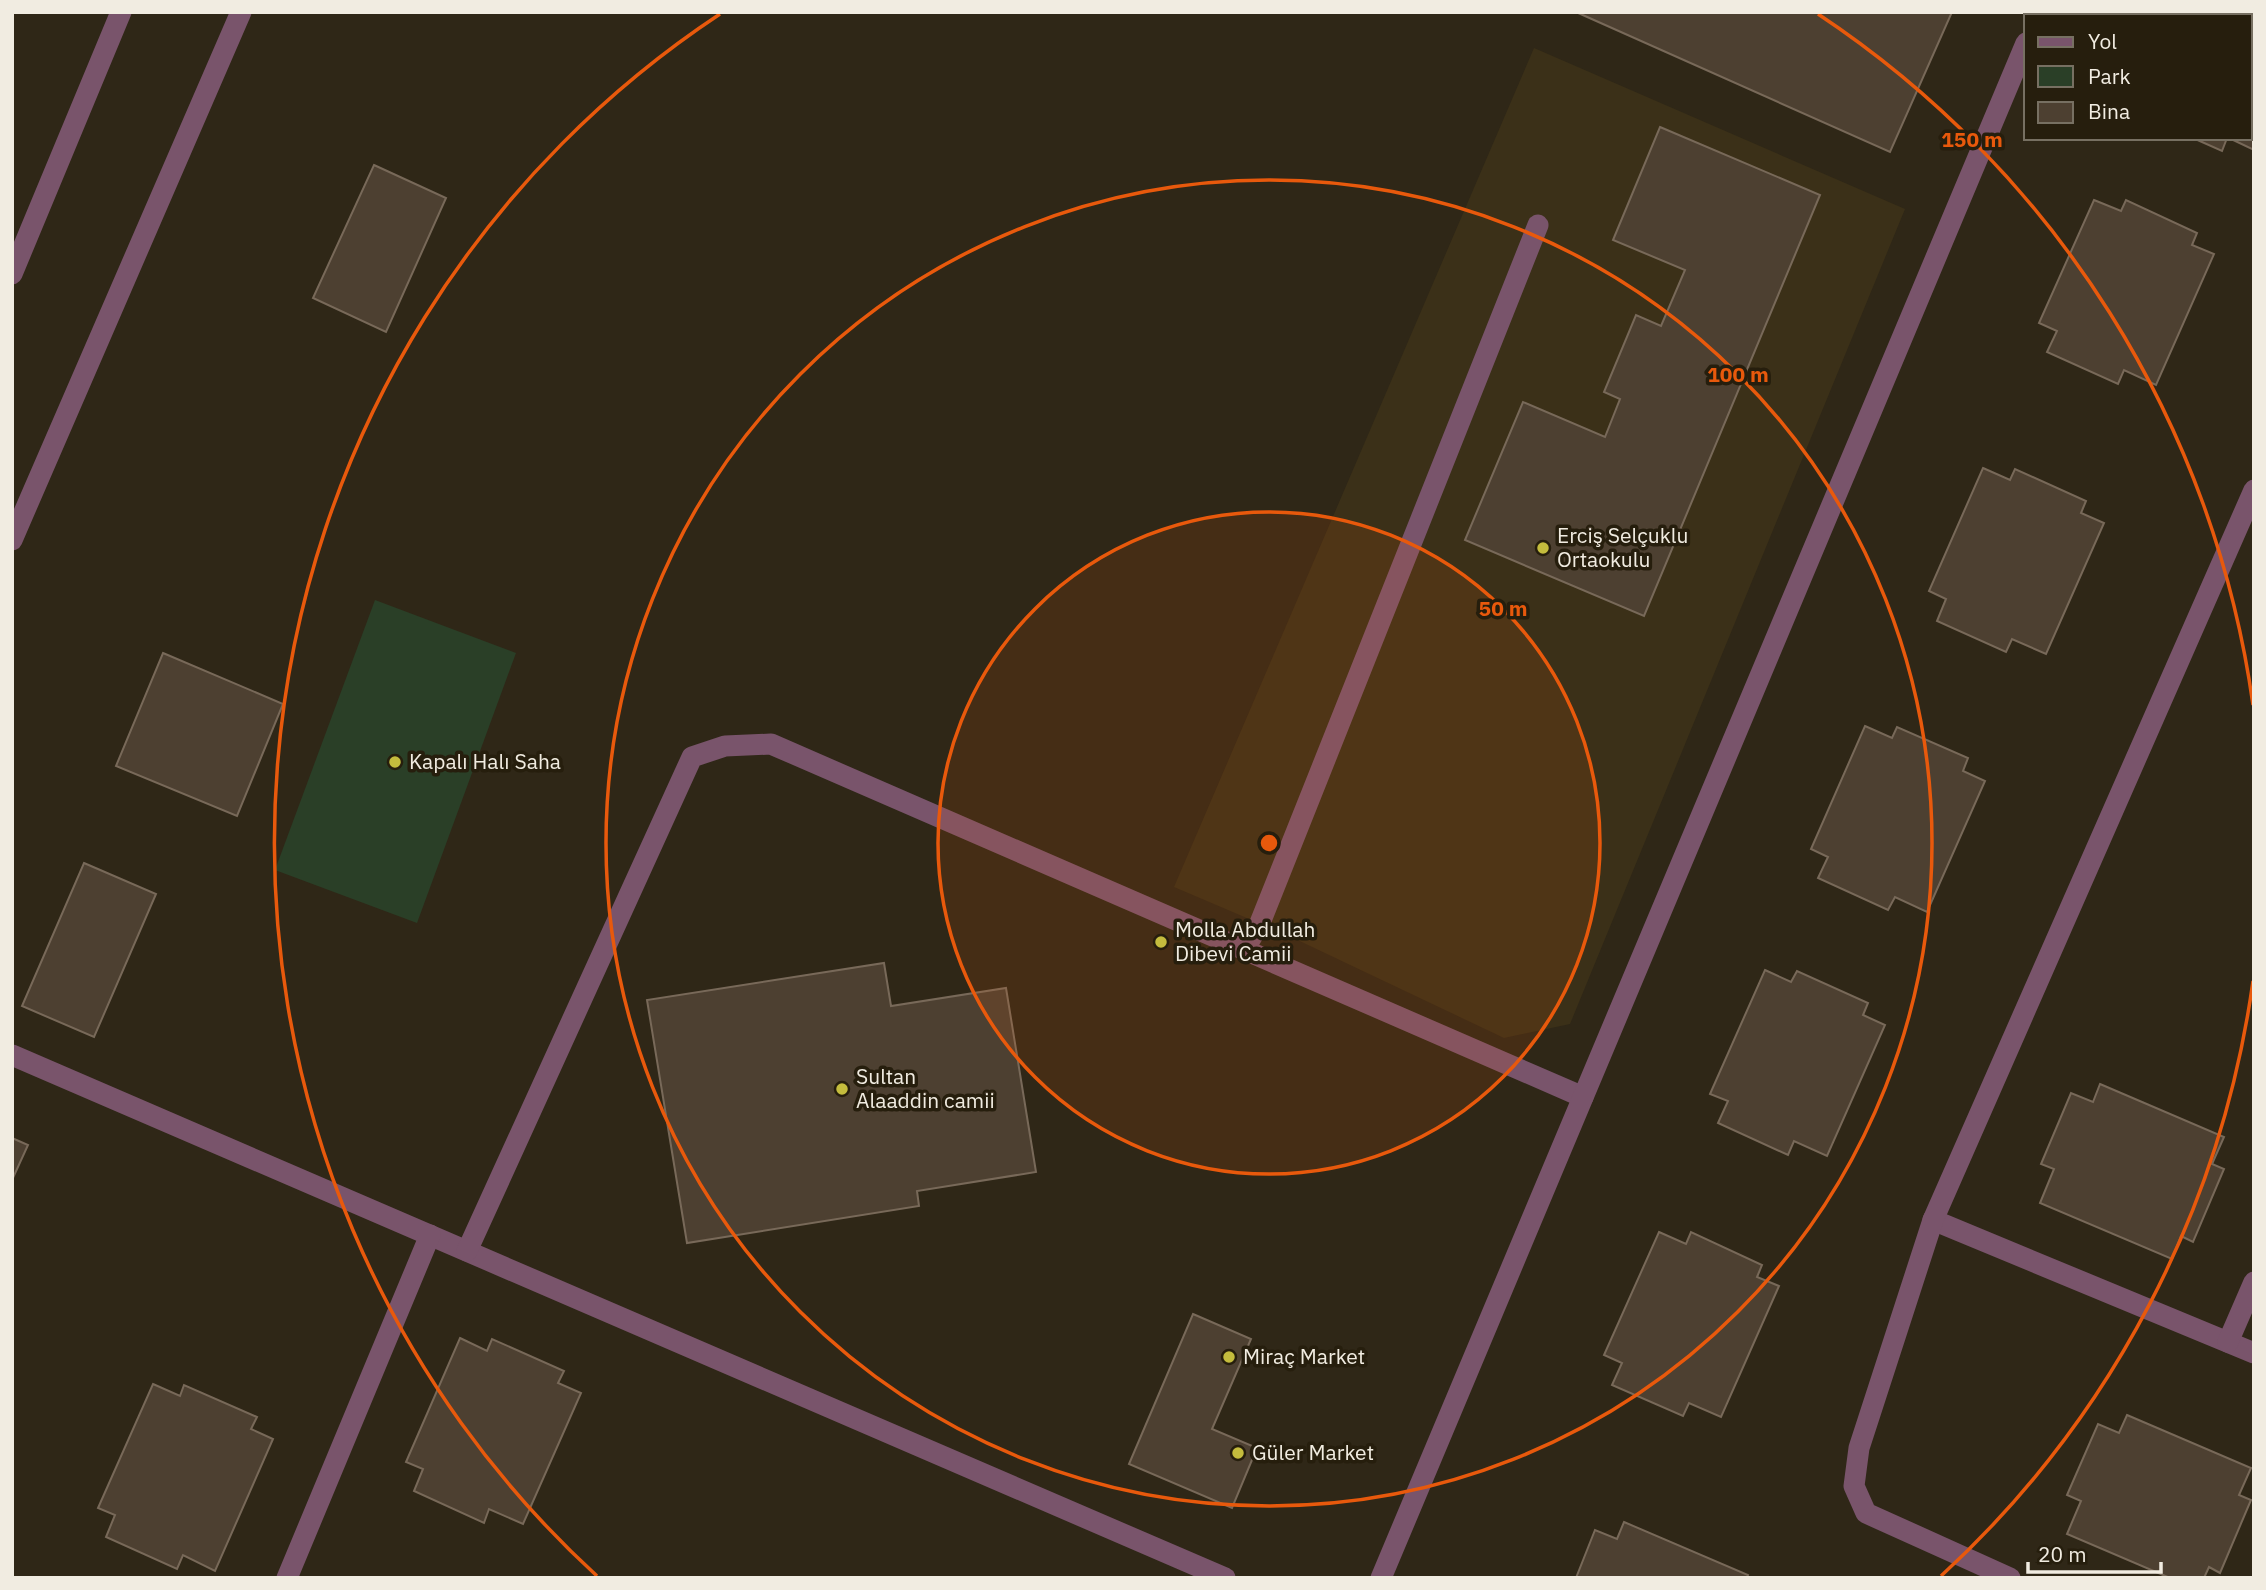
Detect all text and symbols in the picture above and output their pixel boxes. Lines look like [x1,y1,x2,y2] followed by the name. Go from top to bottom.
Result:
[2024,14,2252,140] legend
[2088,27,2117,55] text: Yol
[2088,62,2131,90] text: Park
[2088,97,2130,125] text: Bina
[1941,125,2003,153] text: 150 m
[1707,360,1769,388] text: 100 m
[1557,521,1688,573] place label: Erciş Selçuklu Ortaokulu
[1535,540,1551,556] marker: Erciş Selçuklu Ortaokulu
[1479,594,1527,622] text: 50 m
[409,747,561,775] place label: Kapalı Halı Saha
[387,754,403,770] marker: Kapalı Halı Saha
[1257,831,1281,855] centre of rings
[1175,915,1316,967] place label: Molla Abdullah Dibevi Camii
[1153,934,1169,950] marker: Molla Abdullah Dibevi Camii
[856,1062,995,1114] place label: Sultan Alaaddin camii
[834,1081,850,1097] marker: Sultan Alaaddin camii
[1243,1342,1365,1370] place label: Miraç Market
[1221,1349,1237,1365] marker: Miraç Market
[1252,1438,1374,1466] place label: Güler Market
[1230,1445,1246,1461] marker: Güler Market
[2028,1530,2161,1574] scale bar
[2038,1540,2087,1568] text: 20 m

